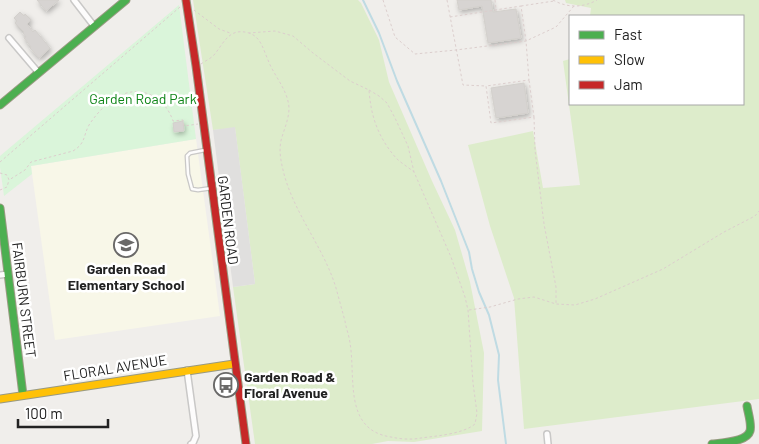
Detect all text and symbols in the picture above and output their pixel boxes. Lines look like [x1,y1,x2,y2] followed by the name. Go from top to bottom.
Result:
[569,15,744,105] legend
[614,25,642,43] text: Fast
[614,50,645,68] text: Slow
[614,75,643,93] text: Jam
[89,90,197,107] park label: Garden Road Park
[215,175,242,265] street label: GARDEN ROAD
[113,232,139,258] school or university icon: Garden Road Elementary School
[9,241,40,359] street label: FAIRBURN STREET
[68,260,184,293] place label: Garden Road Elementary School
[62,351,168,384] street label: FLORAL AVENUE
[244,368,336,401] place label: Garden Road & Floral Avenue
[213,372,239,398] bus stop icon: Garden Road & Floral Avenue
[18,396,108,428] scale bar
[25,404,63,422] text: 100 m

